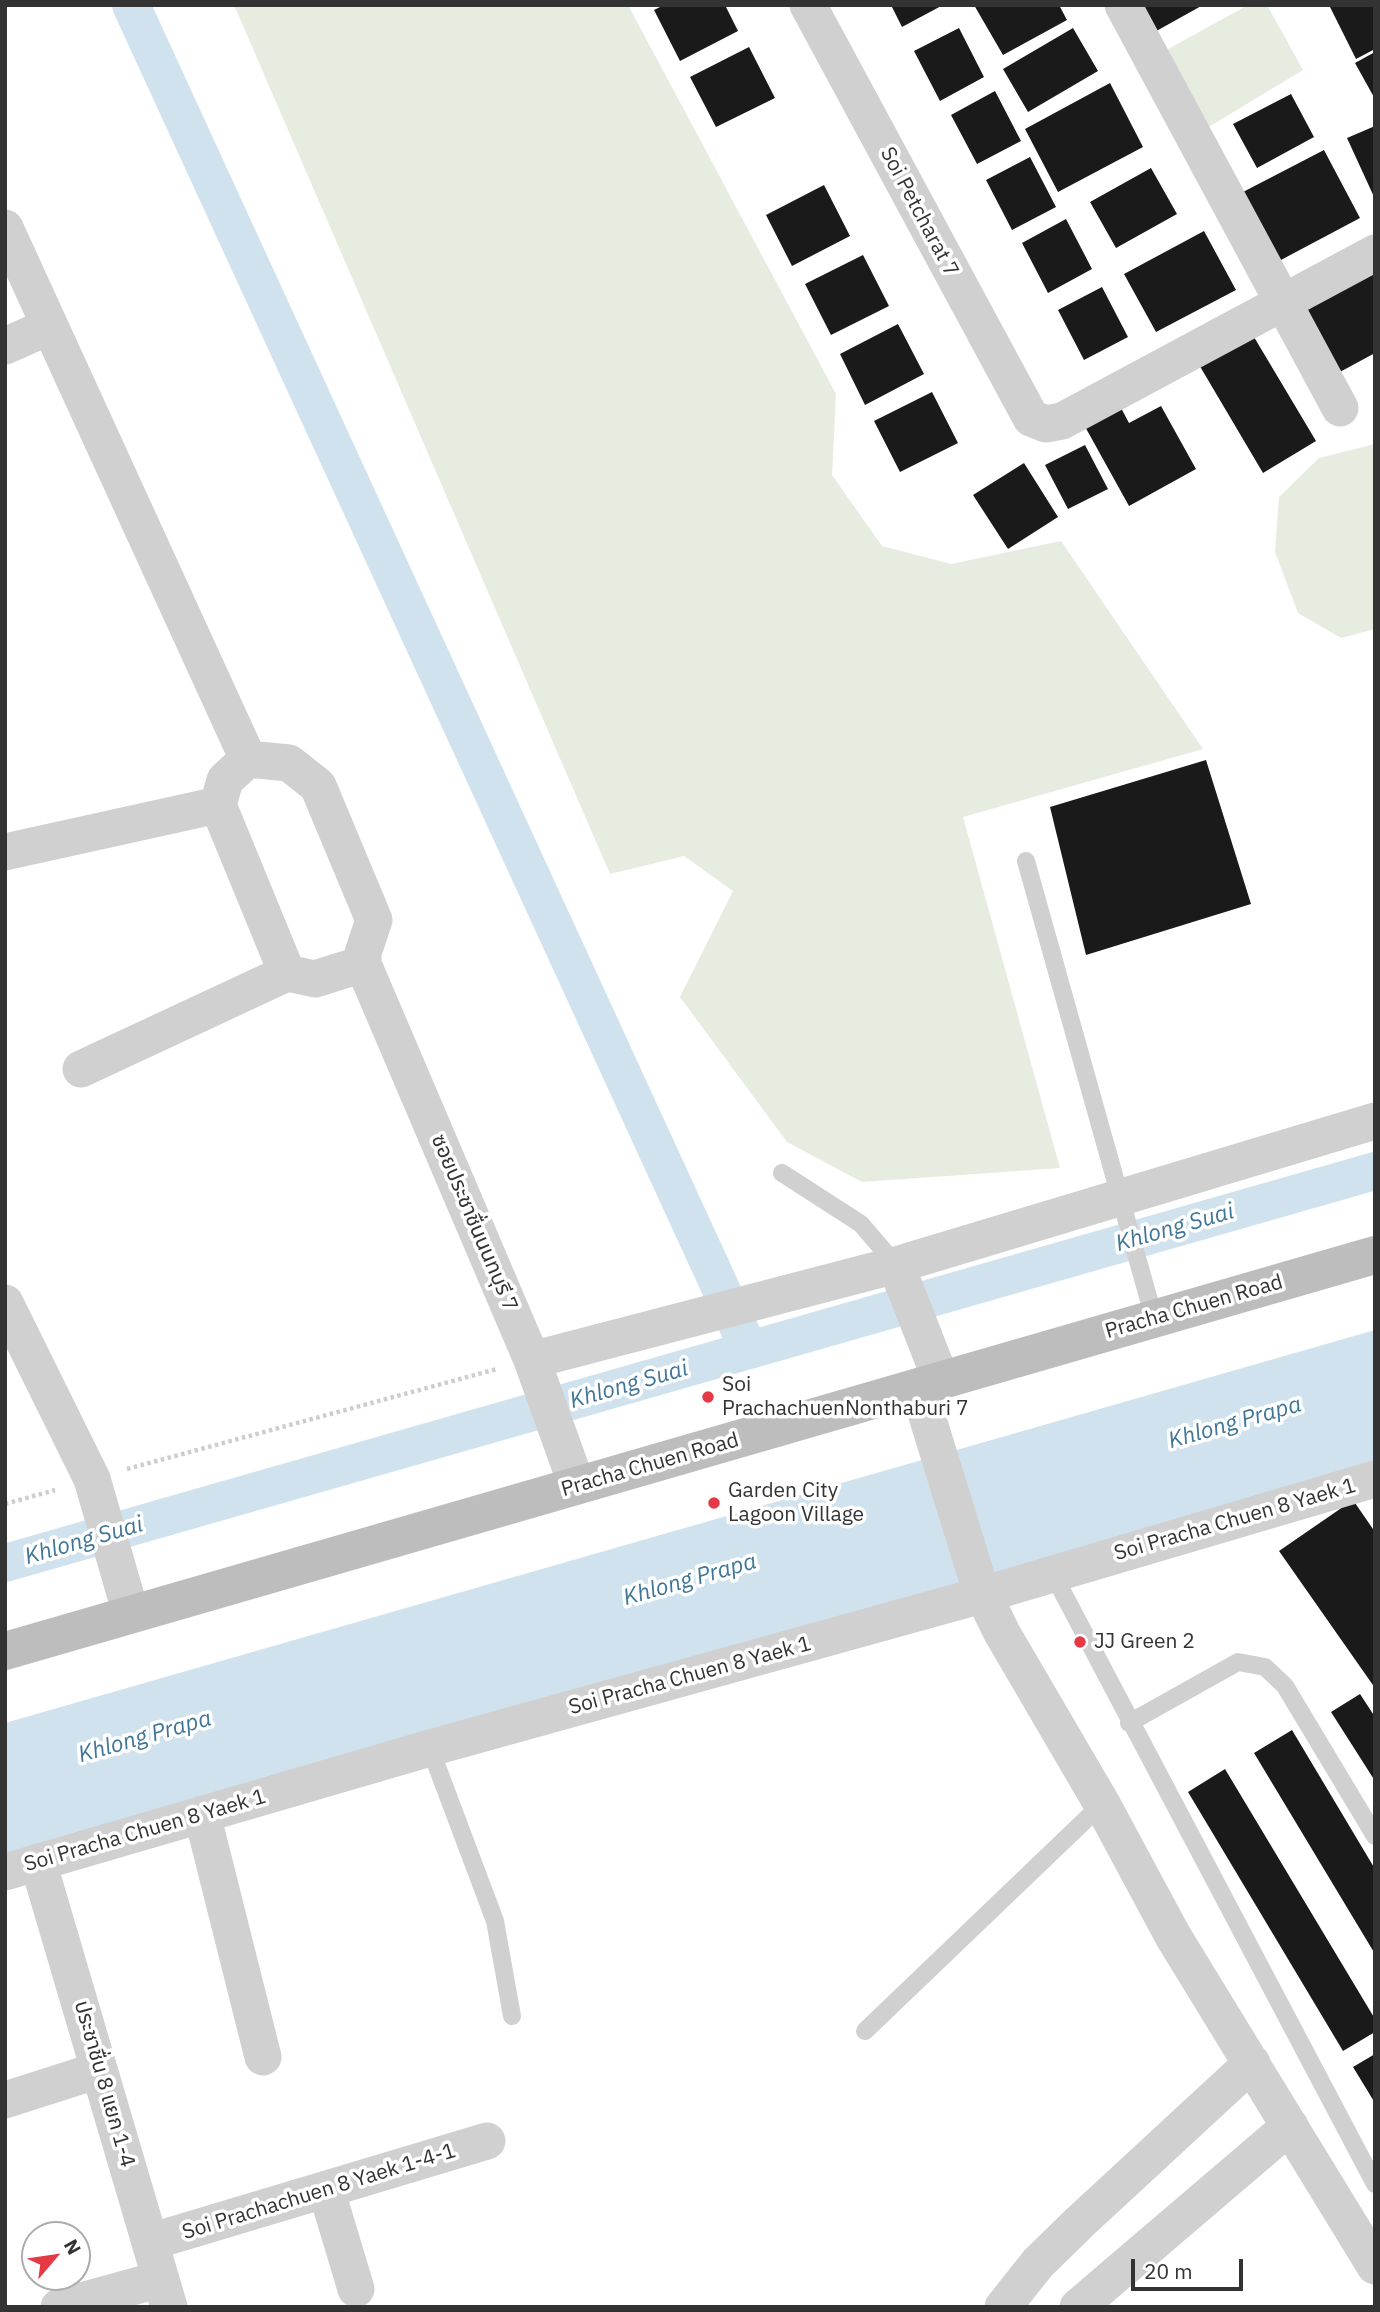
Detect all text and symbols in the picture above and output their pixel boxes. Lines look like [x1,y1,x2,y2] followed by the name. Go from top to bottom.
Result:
[874,143,964,281] street label: Soi Petcharat 7
[425,1131,523,1315] street label: ซอยประชาชื่นนนทบุรี 7
[1113,1198,1237,1258] water label: Khlong Suai
[1102,1270,1286,1344] street label: Pracha Chuen Road
[567,1355,691,1415] water label: Khlong Suai
[722,1372,969,1422] place label: Soi PrachachuenNonthaburi 7
[700,1389,716,1405] marker: Soi PrachachuenNonthaburi 7
[1165,1391,1305,1455] water label: Khlong Prapa
[558,1428,742,1502] street label: Pracha Chuen Road
[1111,1473,1359,1567] street label: Soi Pracha Chuen 8 Yaek 1
[728,1478,864,1528] place label: Garden City Lagoon Village
[706,1495,722,1511] marker: Garden City Lagoon Village
[22,1511,146,1571] water label: Khlong Suai
[620,1548,760,1612] water label: Khlong Prapa
[1094,1629,1195,1655] place label: JJ Green 2
[566,1632,814,1720] street label: Soi Pracha Chuen 8 Yaek 1
[1072,1634,1088,1650] marker: JJ Green 2
[75,1705,215,1769] water label: Khlong Prapa
[21,1784,269,1878] street label: Soi Pracha Chuen 8 Yaek 1
[68,1998,140,2170] street label: ประชาชื่น 8 แยก 1-4
[179,2138,459,2246] street label: Soi Prachachuen 8 Yaek 1-4-1
[21,2221,91,2291] north arrow
[59,2235,86,2259] text: N
[1135,2246,1247,2290] scale bar
[1144,2257,1193,2285] text: 20 m

